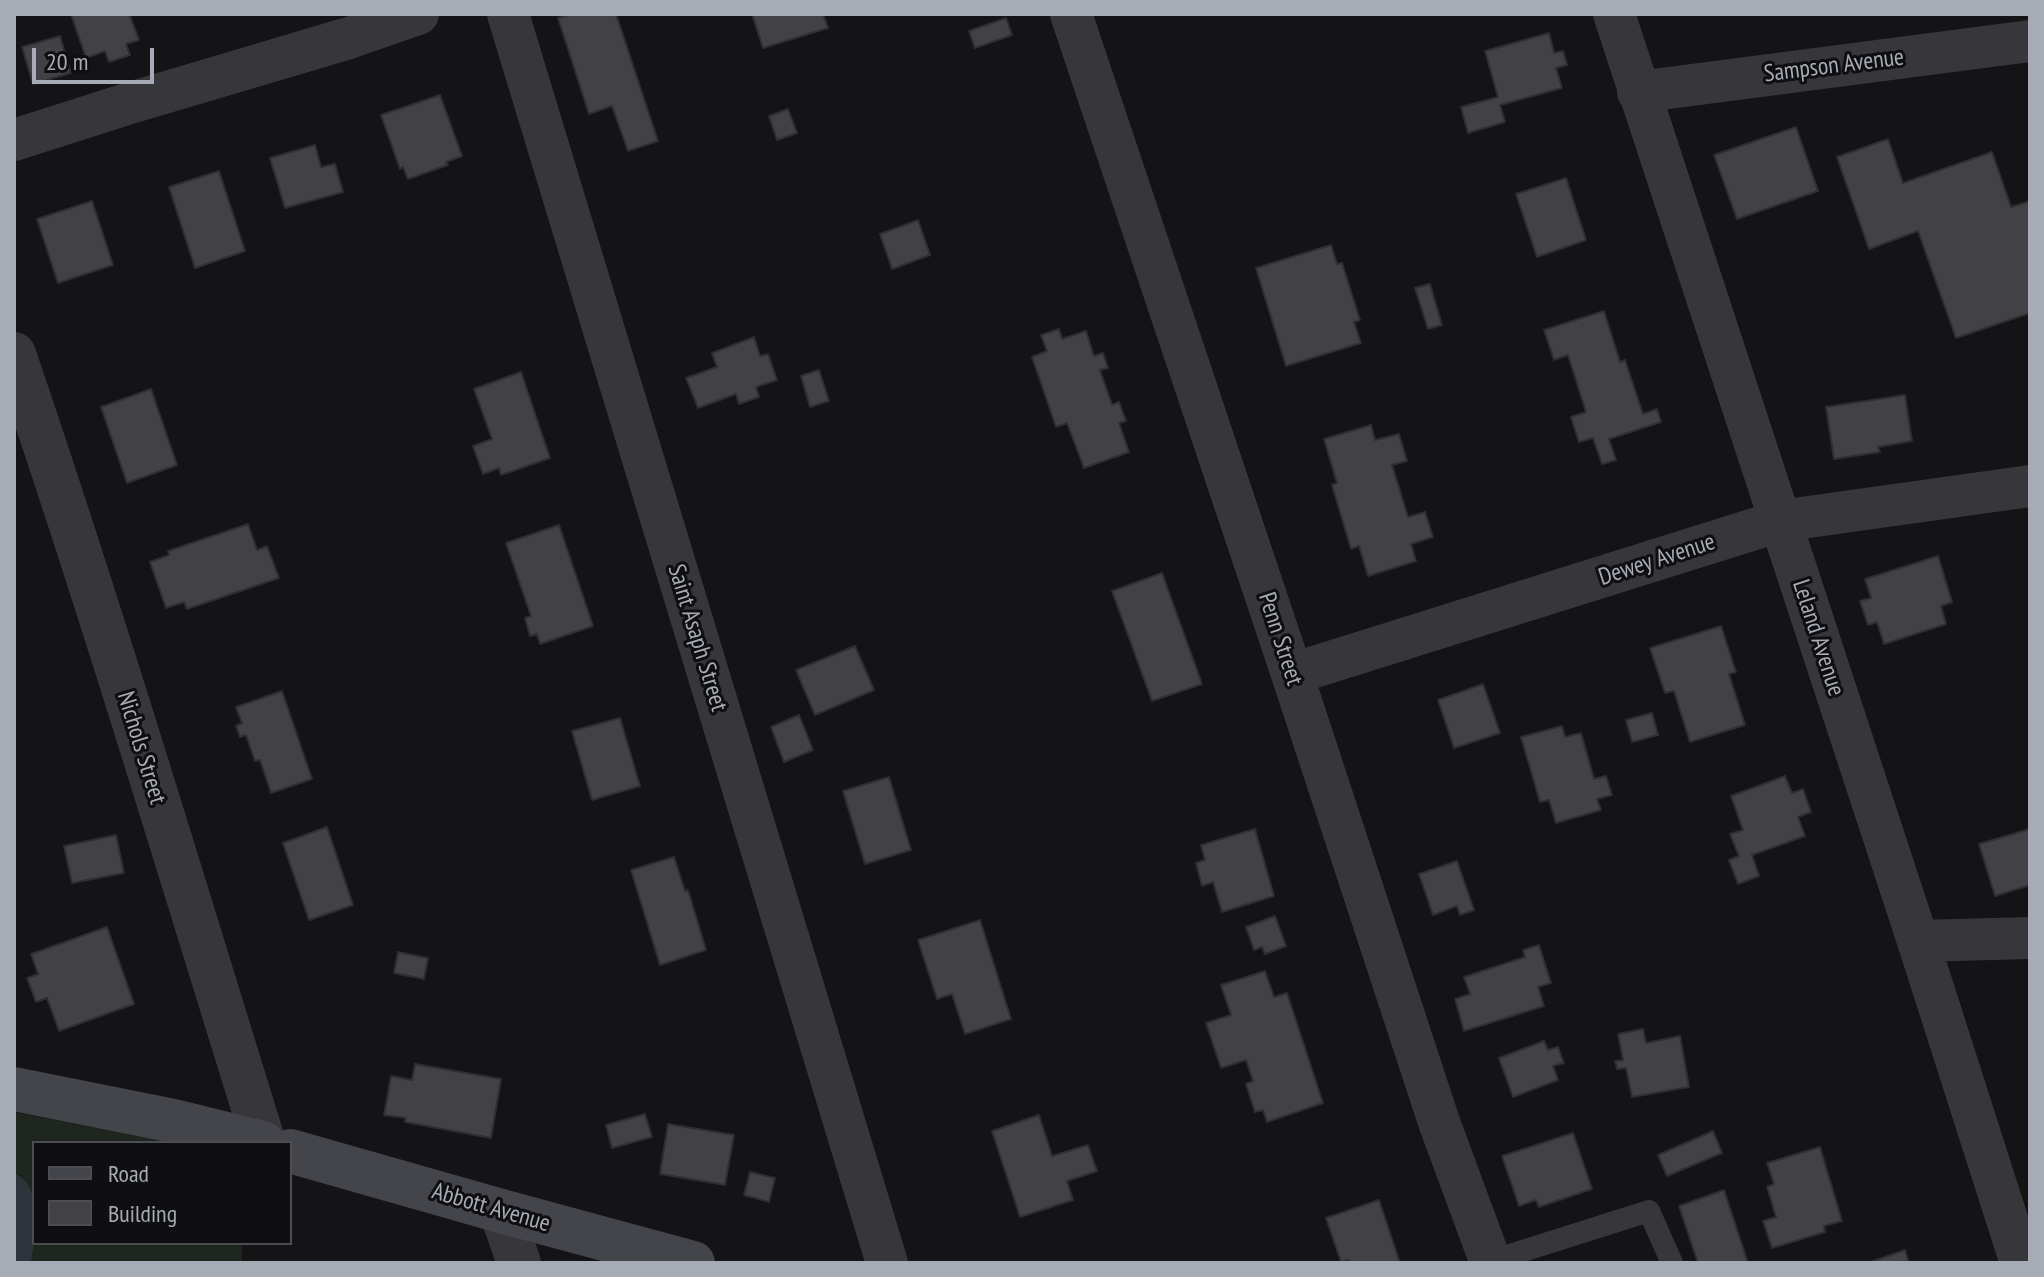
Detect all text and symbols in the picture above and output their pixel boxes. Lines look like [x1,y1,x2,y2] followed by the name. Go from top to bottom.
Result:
[36,32,158,82] scale bar
[1762,43,1906,89] street label: Sampson Avenue
[46,46,88,77] text: 20 m
[1595,528,1719,592] street label: Dewey Avenue
[661,561,733,715] street label: Saint Asaph Street
[1786,576,1850,700] street label: Leland Avenue
[1251,589,1309,689] street label: Penn Street
[110,688,172,808] street label: Nichols Street
[32,1141,292,1245] legend
[108,1158,149,1189] text: Road
[429,1177,553,1239] street label: Abbott Avenue
[108,1198,177,1229] text: Building

